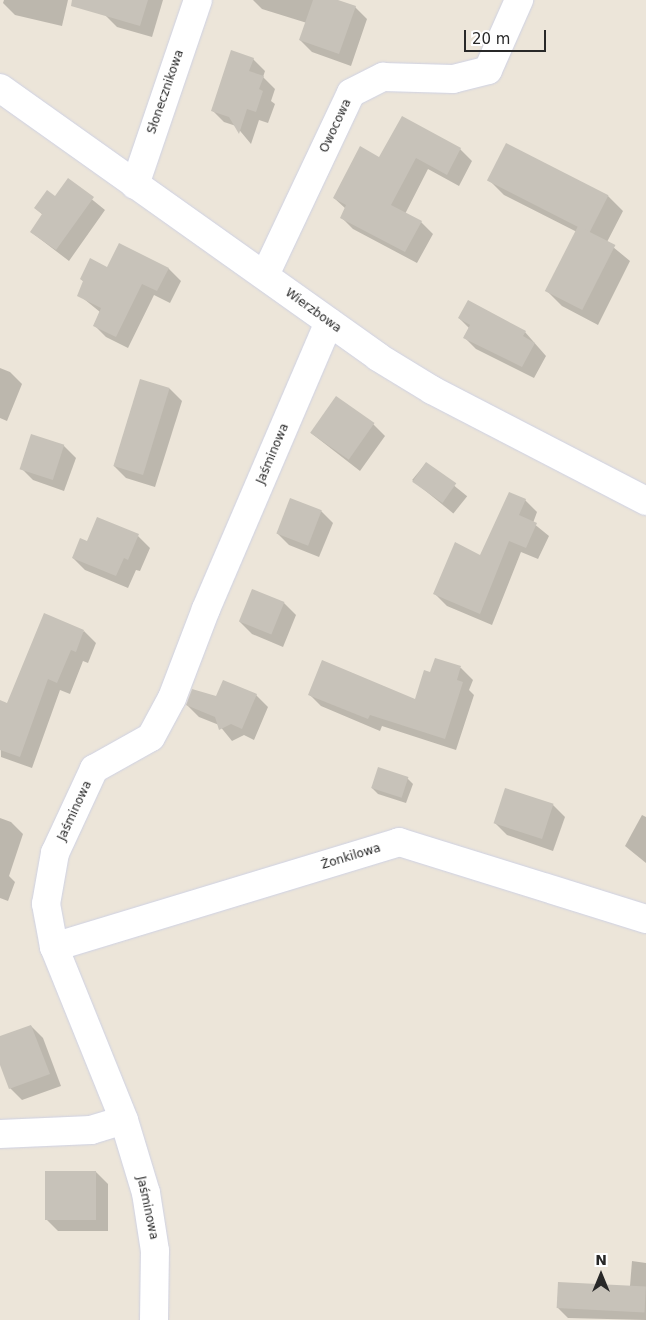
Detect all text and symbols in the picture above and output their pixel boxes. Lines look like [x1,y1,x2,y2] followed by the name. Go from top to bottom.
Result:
[466,20,548,52] scale bar
[472,30,510,48] text: 20 m
[145,48,187,136] street label: Słonecznikowa
[317,97,355,155] street label: Owocowa
[282,286,344,336] street label: Wierzbowa
[254,422,292,486] street label: Jaśminowa
[55,779,95,843] street label: Jaśminowa
[320,841,382,873] street label: Żonkilowa
[133,1175,161,1241] street label: Jaśminowa
[576,1250,626,1300] north arrow
[595,1252,607,1268] text: N

